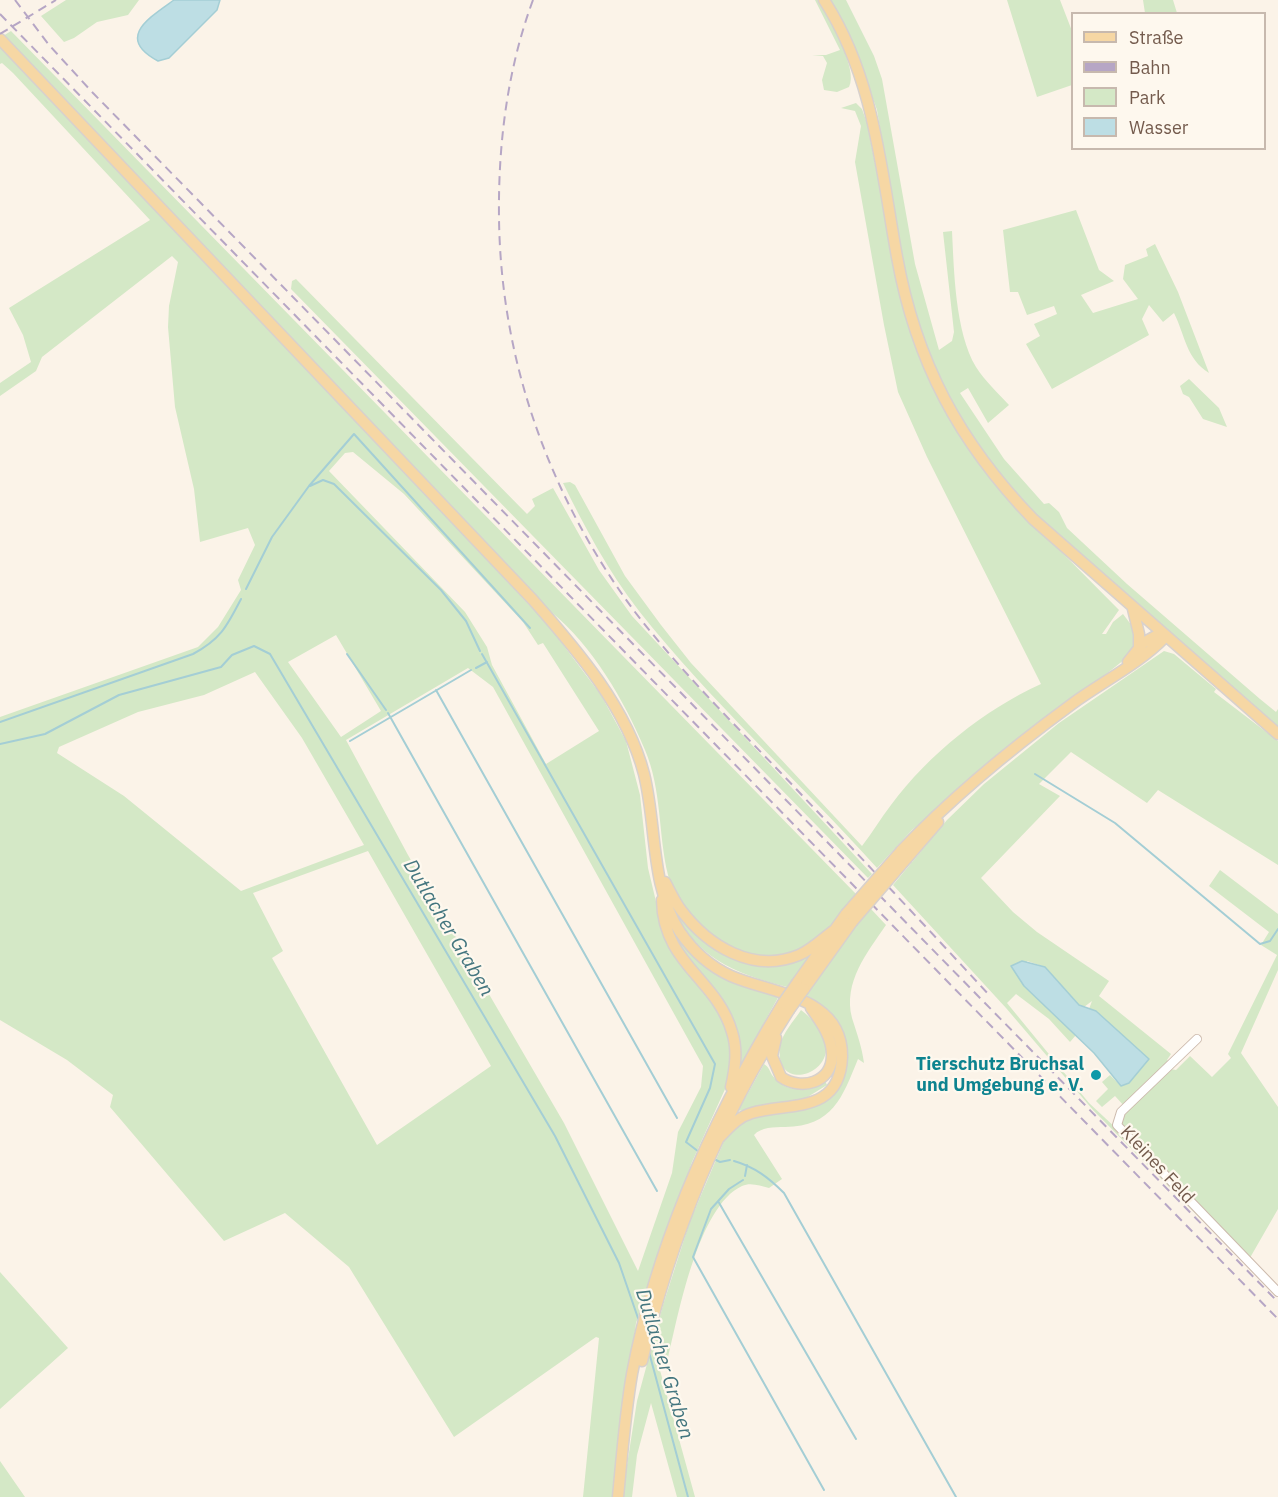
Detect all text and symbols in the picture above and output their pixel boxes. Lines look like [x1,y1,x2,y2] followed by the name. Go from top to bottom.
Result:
[1071,12,1266,150] legend
[1129,26,1183,49] text: Straße
[1129,56,1171,79] text: Bahn
[1129,86,1165,109] text: Park
[1129,116,1188,139] text: Wasser
[398,855,498,1001] water label: Dutlacher Graben
[916,1054,1084,1096] place label: Tierschutz Bruchsal und Umgebung e. V.
[1089,1068,1103,1082] marker: Tierschutz Bruchsal und Umgebung e. V.
[1115,1122,1199,1208] street label: Kleines Feld
[630,1286,698,1442] water label: Dutlacher Graben

